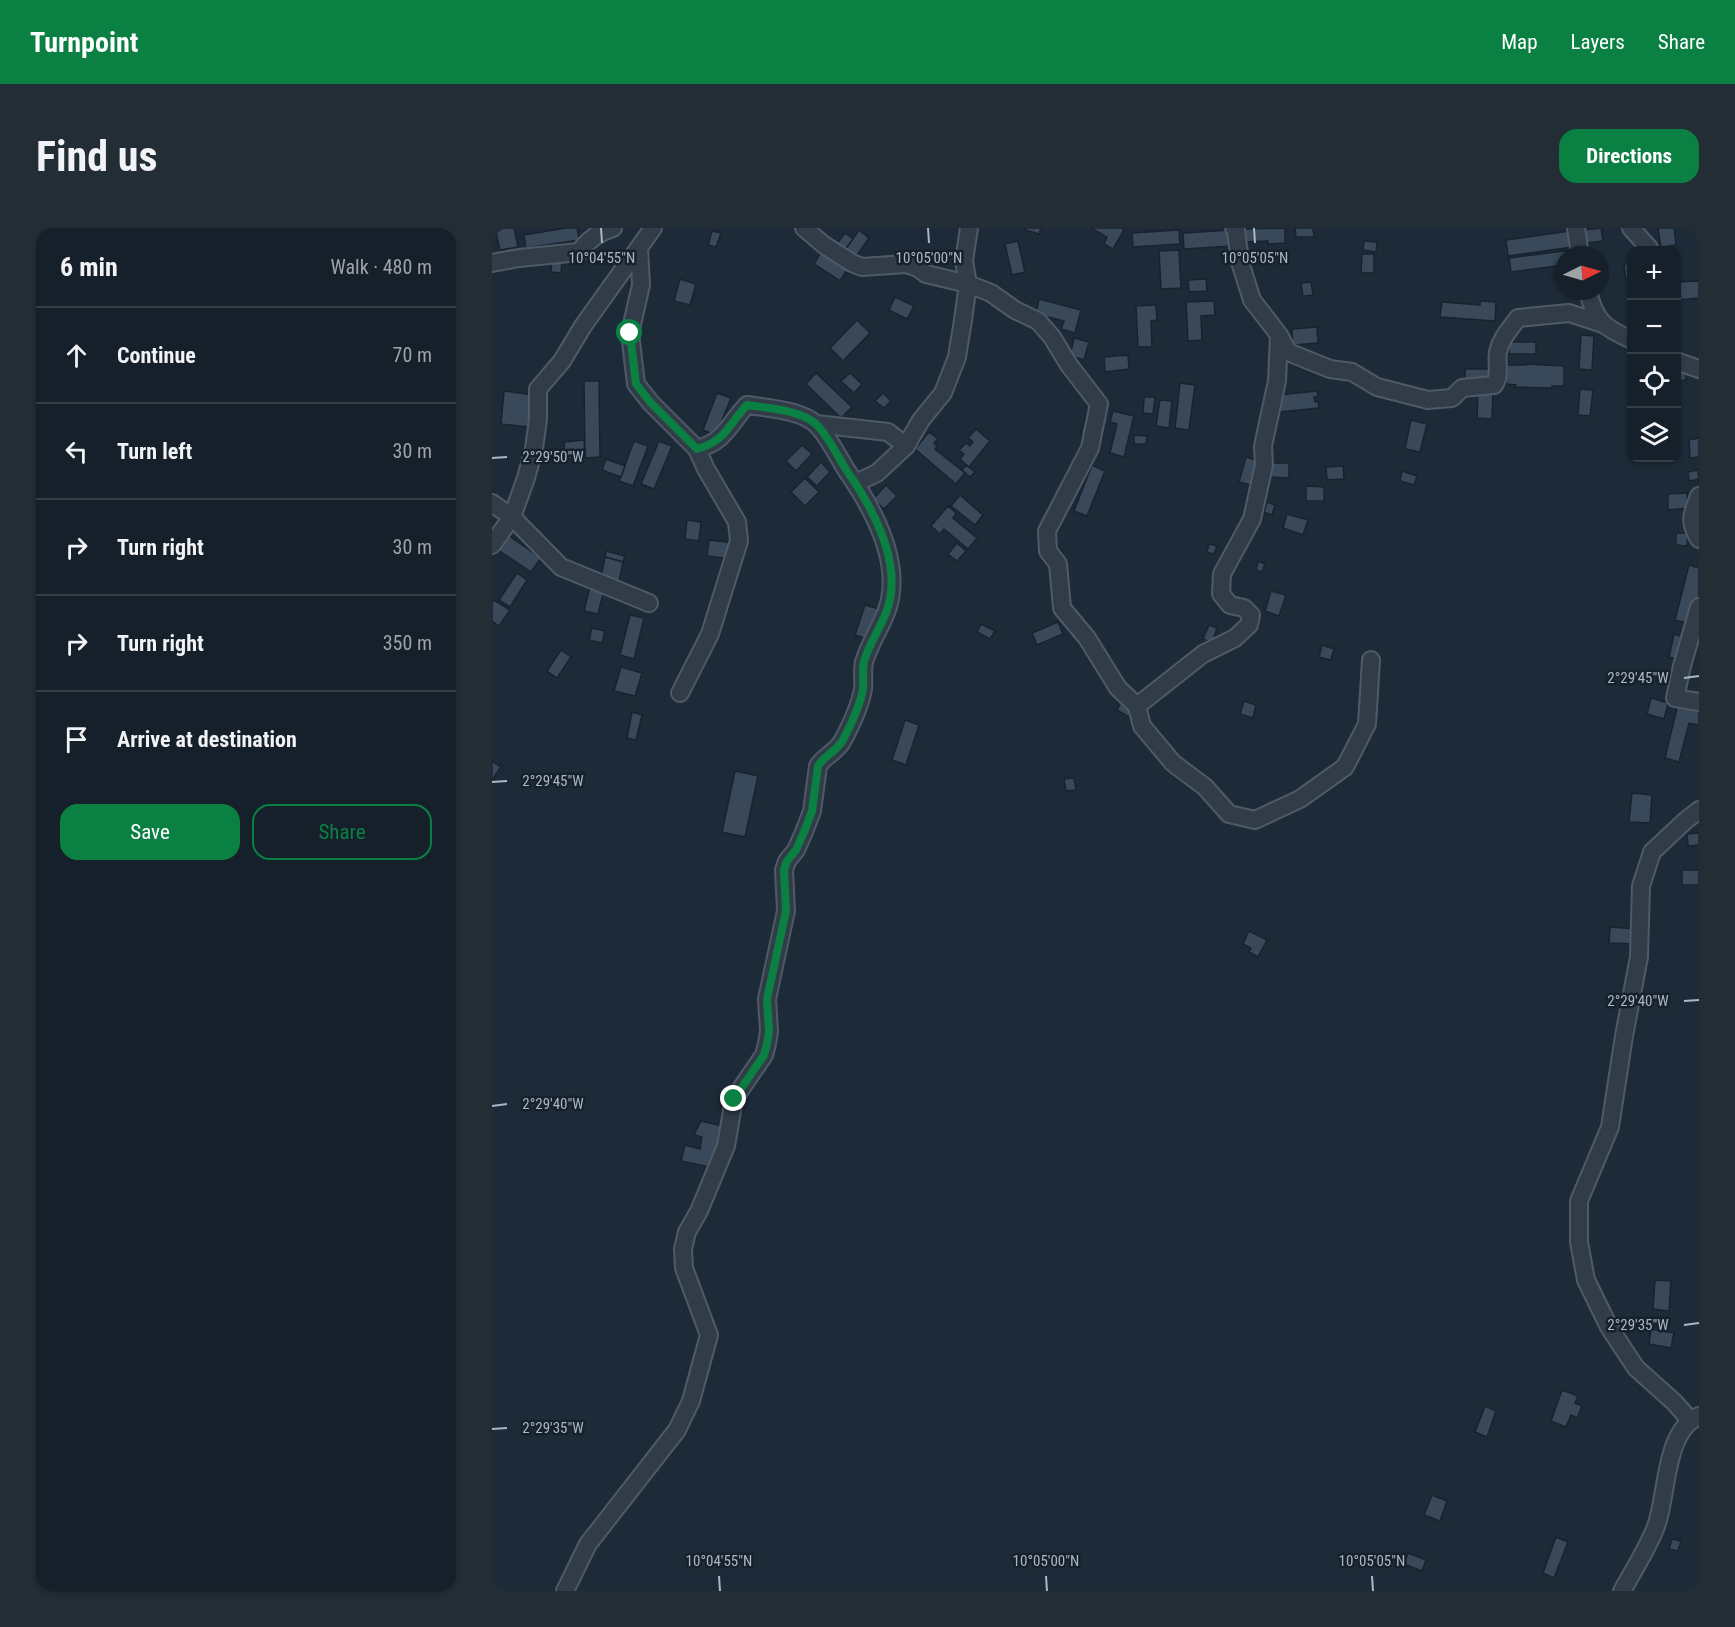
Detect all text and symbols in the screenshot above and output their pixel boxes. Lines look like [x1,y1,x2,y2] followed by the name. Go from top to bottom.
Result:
[30,26,138,59] text: Turnpoint
[1501,30,1538,54] text: Map
[1571,30,1625,54] text: Layers
[1658,30,1705,54] text: Share
[1559,129,1699,183] button: Directions
[36,132,157,181] text: Find us
[1555,246,1609,300] north arrow
[1627,246,1681,462] map controls
[1627,246,1681,300] button: +
[569,249,635,267] text: 10°04'55"N
[896,249,962,267] text: 10°05'00"N
[1222,249,1288,267] text: 10°05'05"N
[60,252,118,282] text: 6 min
[331,255,432,279] text: Walk · 480 m
[1627,300,1681,354] button: −
[616,319,642,345] route start
[60,339,93,372] icon: ahead
[117,343,196,368] text: Continue
[393,343,432,367] text: 70 m
[1627,354,1681,408] button: locate
[1627,408,1681,462] button: layers
[60,435,93,468] icon: left
[117,439,192,464] text: Turn left
[393,439,432,463] text: 30 m
[522,448,584,466] text: 2°29'50"W
[60,531,93,564] icon: right
[117,535,204,560] text: Turn right
[393,535,432,559] text: 30 m
[60,627,93,660] icon: right
[117,631,204,656] text: Turn right
[383,631,432,655] text: 350 m
[1607,669,1669,687] text: 2°29'45"W
[60,723,93,756] icon: arrive
[117,727,297,752] text: Arrive at destination
[522,772,584,790] text: 2°29'45"W
[60,804,240,860] button: Save
[252,804,432,860] button: Share
[1607,992,1669,1010] text: 2°29'40"W
[720,1085,746,1111] route end
[522,1095,584,1113] text: 2°29'40"W
[1607,1316,1669,1334] text: 2°29'35"W
[522,1419,584,1437] text: 2°29'35"W
[686,1552,752,1570] text: 10°04'55"N
[1013,1552,1079,1570] text: 10°05'00"N
[1339,1552,1405,1570] text: 10°05'05"N

